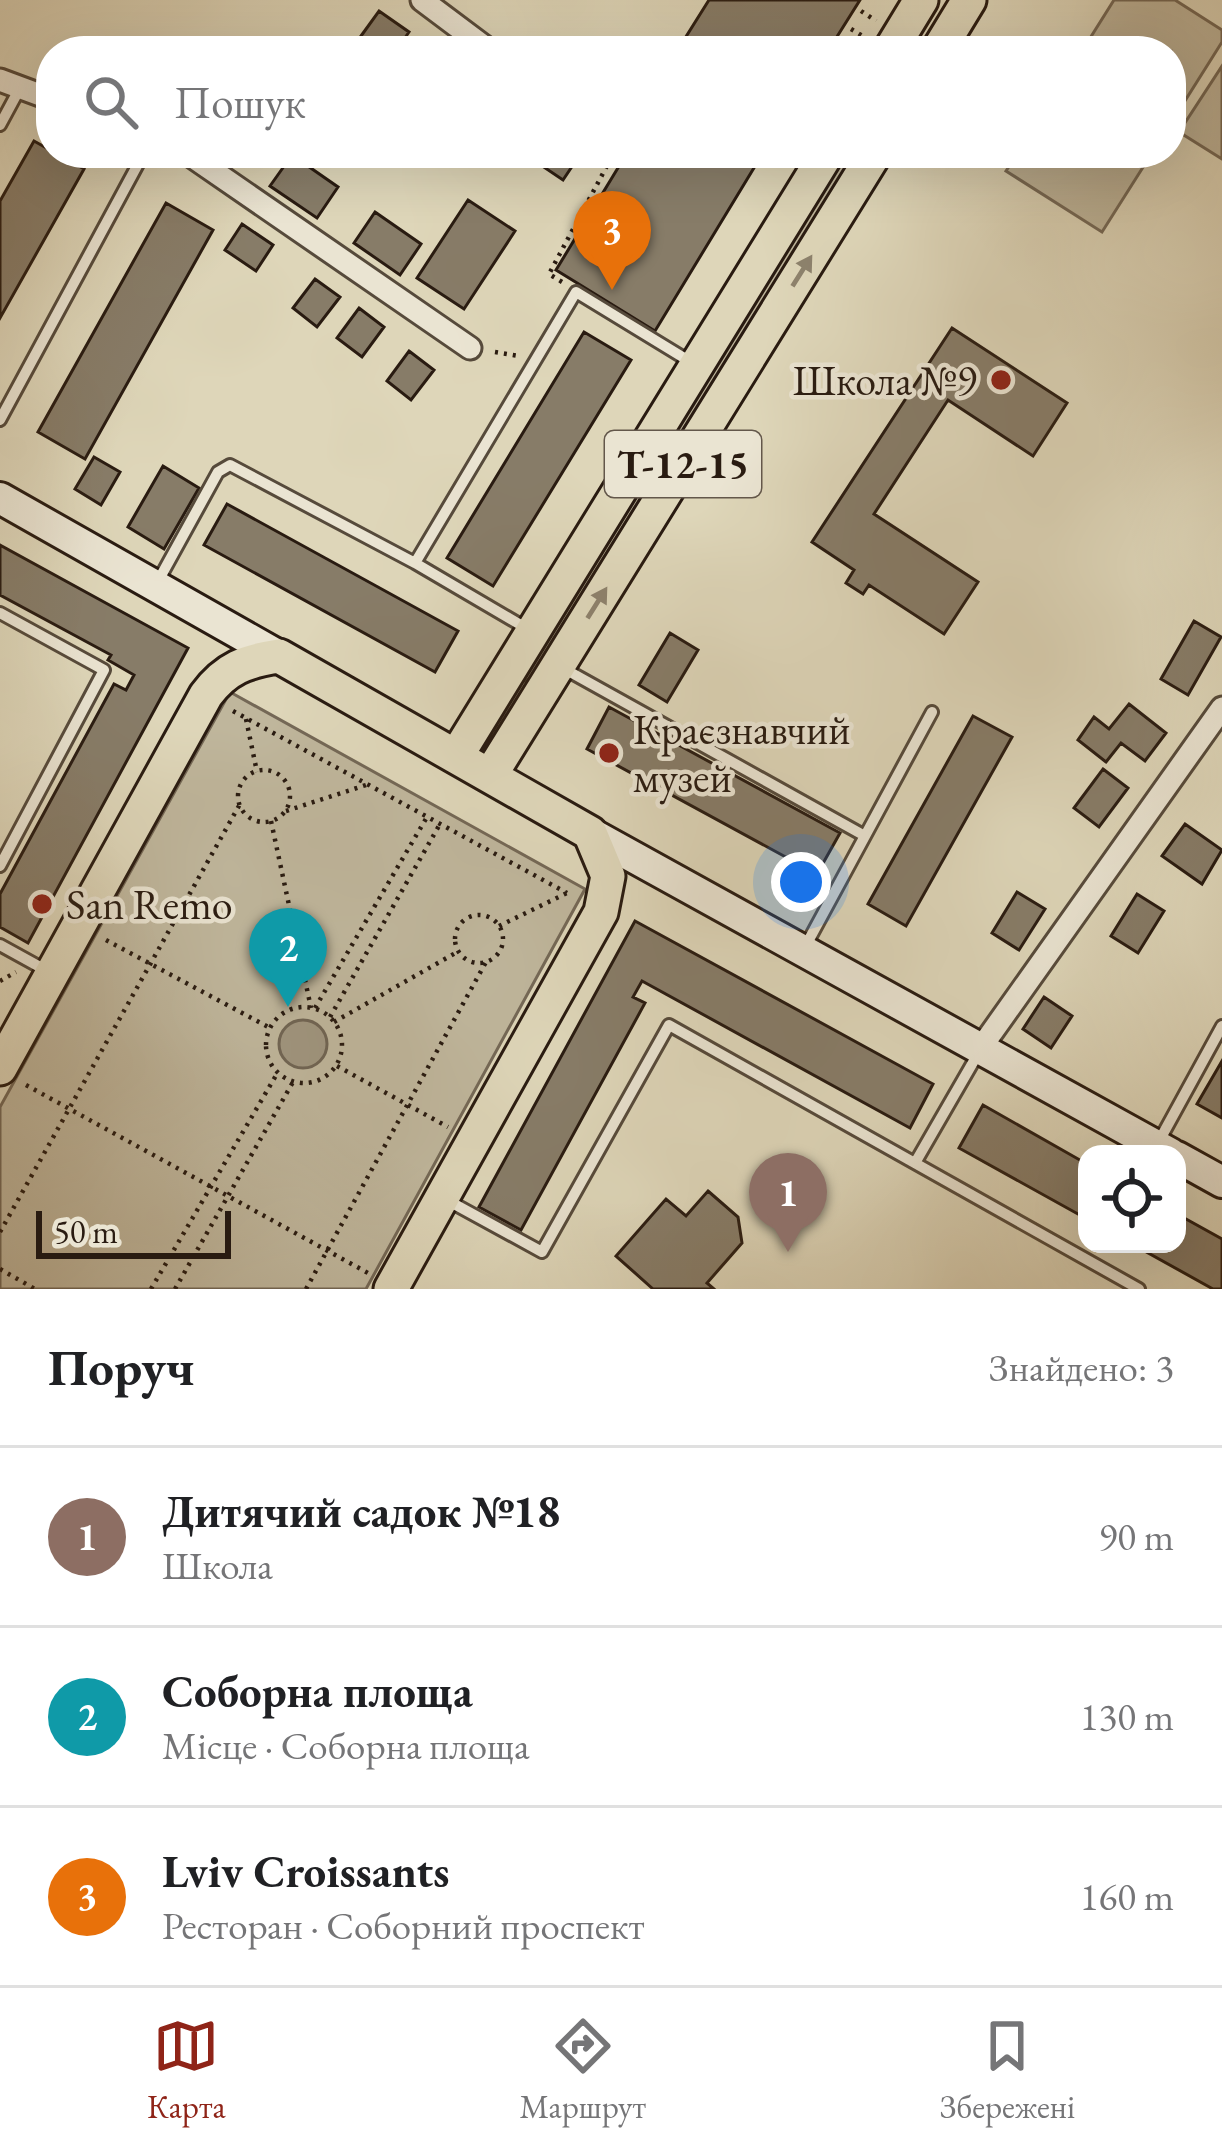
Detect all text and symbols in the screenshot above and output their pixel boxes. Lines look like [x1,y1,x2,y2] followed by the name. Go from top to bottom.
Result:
[36,36,1186,168] search box
[78,69,144,135] icon: search
[174,73,306,131] text: Пошук
[573,191,651,290] pin: 3
[791,254,812,288] one-way arrow
[793,353,977,408] place label: Школа №9
[988,367,1014,393] marker: Школа №9
[605,431,761,497] road number: Т-12-15
[586,586,607,620] one-way arrow
[633,702,850,805] place label: Краєзнавчий музей
[596,740,622,766] marker: Краєзнавчий музей
[771,852,831,912] your location
[66,877,233,932] place label: San Remo
[29,891,55,917] marker: San Remo
[249,908,327,1007] pin: 2
[1078,1145,1186,1253] map controls
[1078,1145,1186,1253] button: locate
[749,1153,827,1252] pin: 1
[36,1205,231,1258] scale bar
[54,1210,118,1253] text: 50 m
[48,1334,194,1400] text: Поруч
[989,1342,1174,1393] text: Знайдено: 3
[162,1482,560,1540] text: Дитячий садок №18
[77,1511,97,1562] text: 1
[1098,1511,1174,1562] text: 90 m
[162,1540,273,1591] text: Школа
[162,1662,473,1720] text: Соборна площа
[77,1691,97,1742] text: 2
[1080,1691,1174,1742] text: 130 m
[162,1720,530,1771] text: Місце · Соборна площа
[162,1842,449,1900] text: Lviv Croissants
[77,1871,97,1922] text: 3
[1080,1871,1174,1922] text: 160 m
[162,1900,645,1951] text: Ресторан · Соборний проспект
[147,2013,226,2128] tab: Карта
[519,2013,646,2128] tab: Маршрут
[940,2013,1075,2128] tab: Збережені

